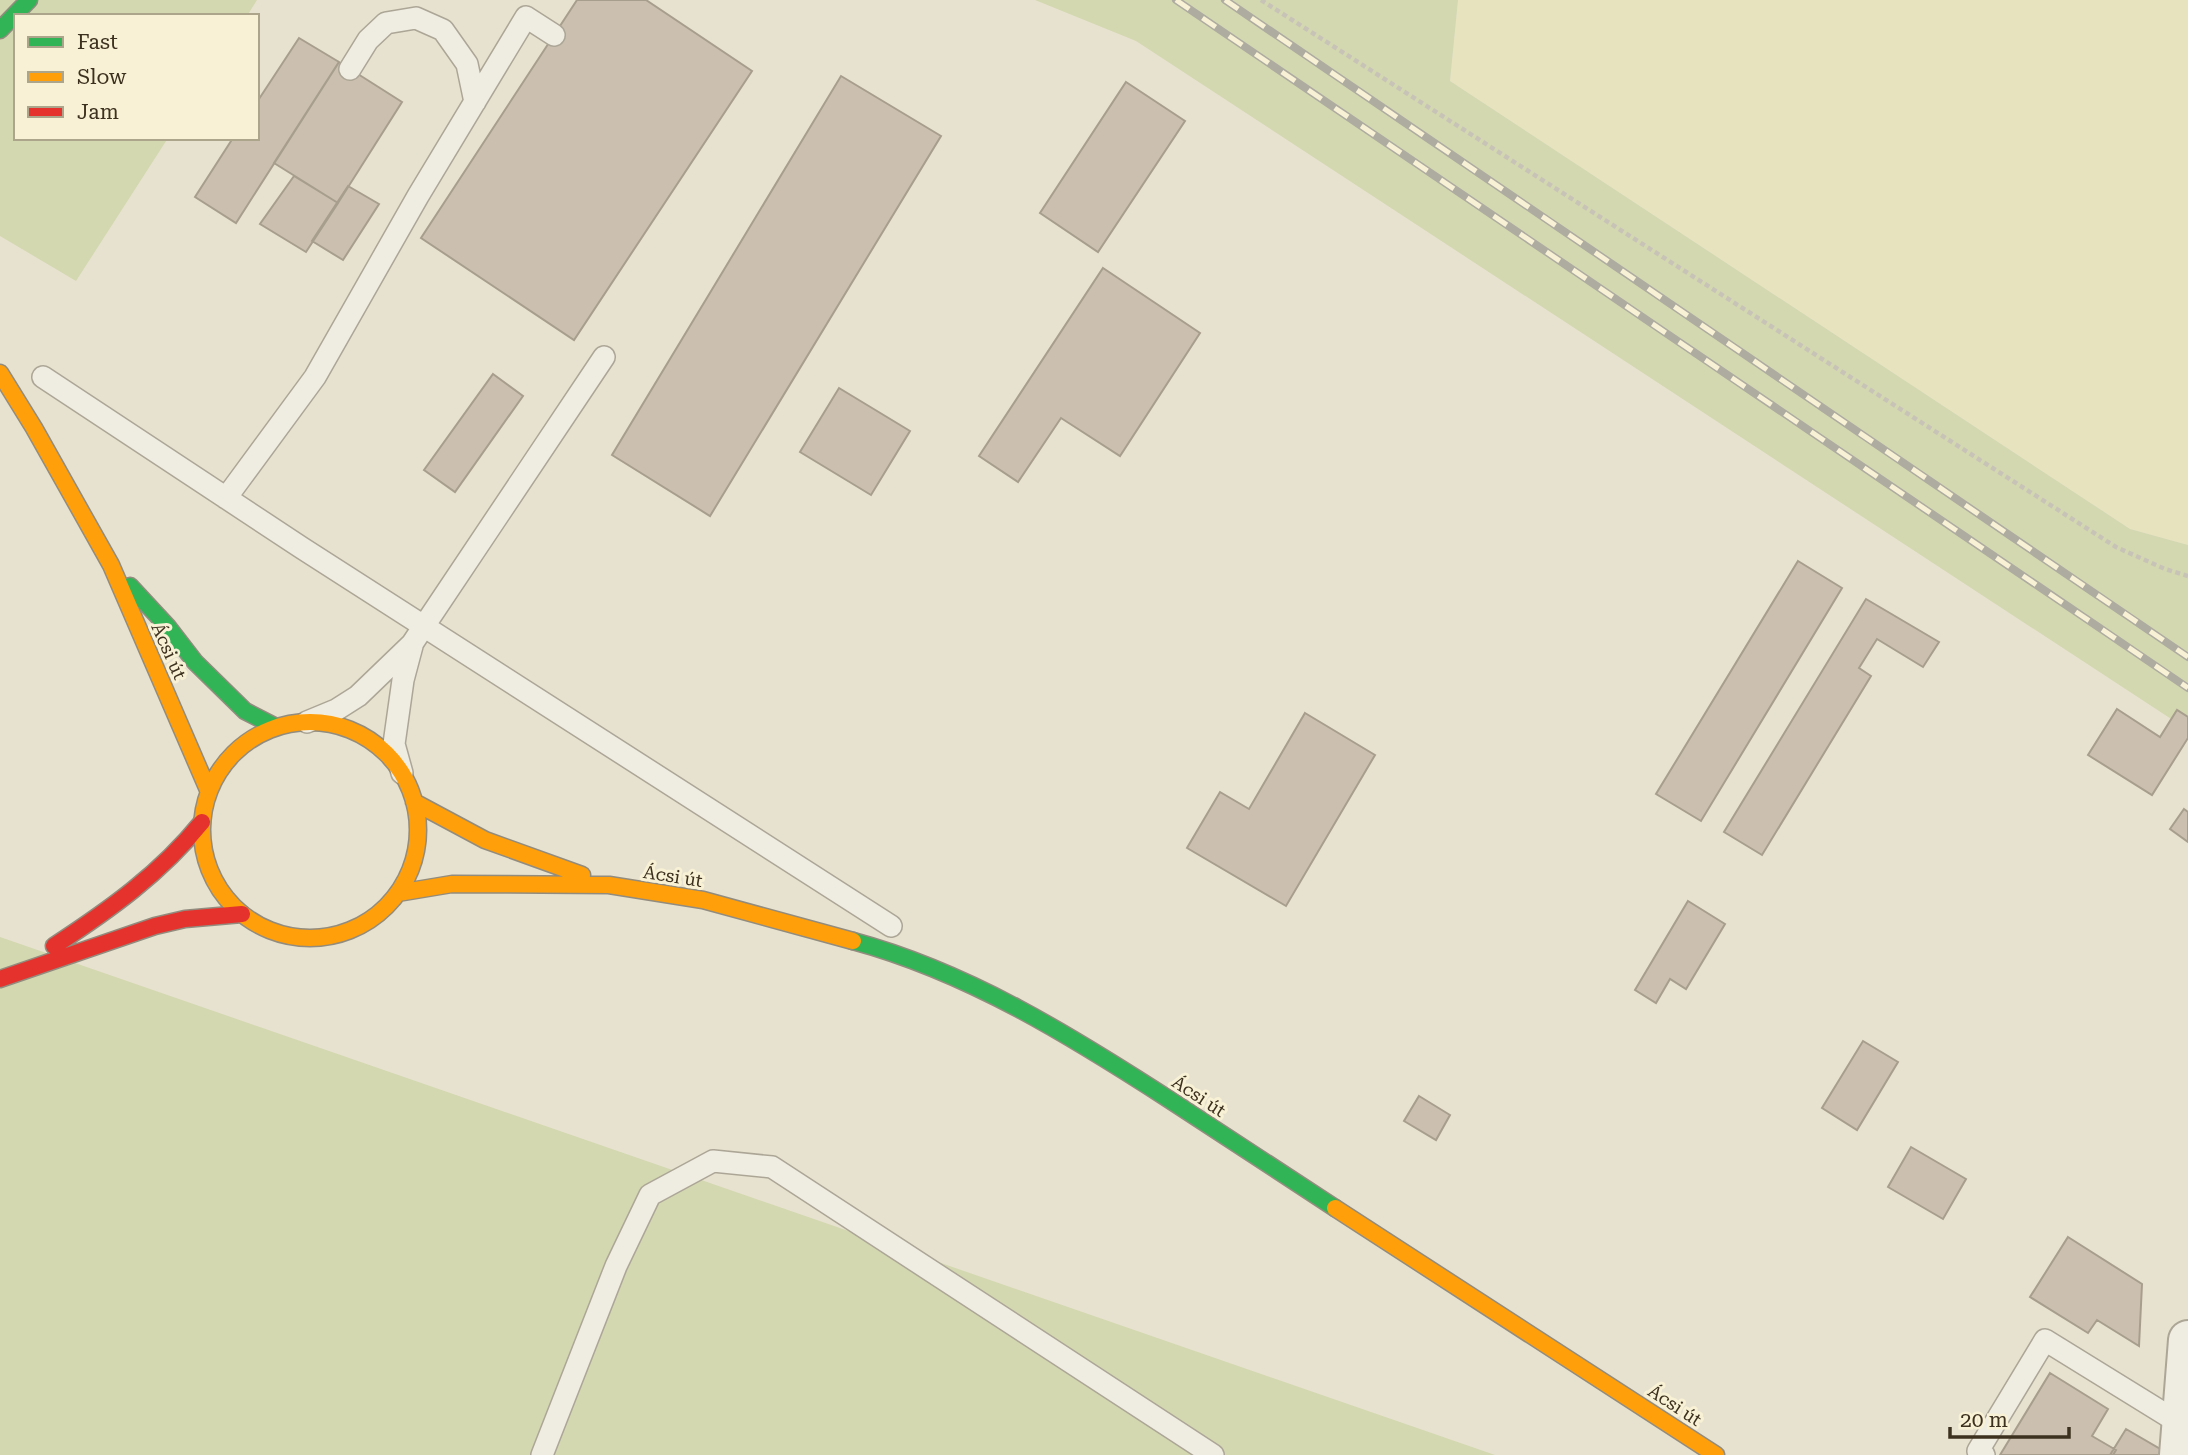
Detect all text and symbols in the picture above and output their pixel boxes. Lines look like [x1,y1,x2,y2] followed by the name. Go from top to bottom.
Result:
[14,14,259,140] legend
[77,30,118,54] text: Fast
[77,65,127,89] text: Slow
[77,100,119,124] text: Jam
[147,620,191,683] street label: Ácsi út
[642,861,704,891] street label: Ácsi út
[1168,1071,1230,1121] street label: Ácsi út
[1644,1380,1706,1430] street label: Ácsi út
[1950,1396,2069,1440] scale bar
[1960,1408,2008,1432] text: 20 m

